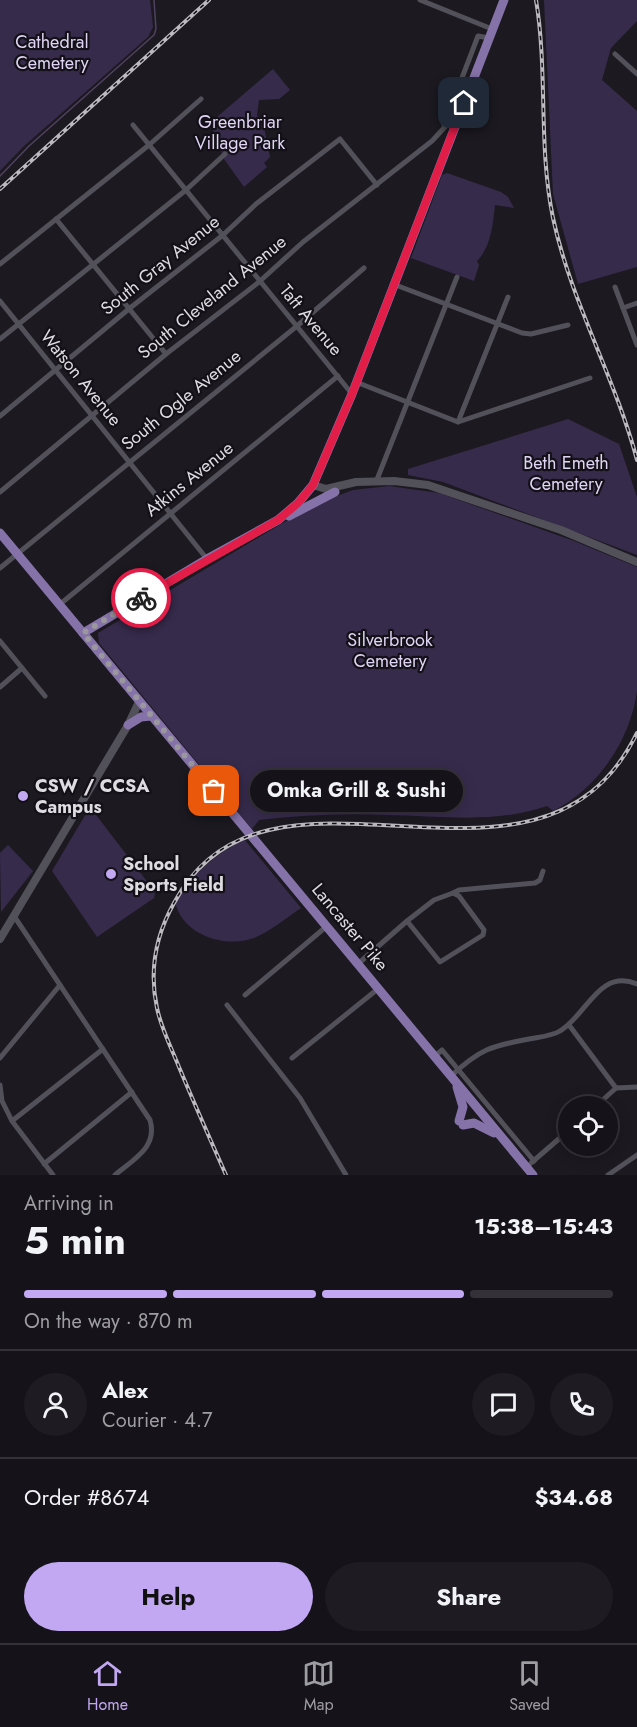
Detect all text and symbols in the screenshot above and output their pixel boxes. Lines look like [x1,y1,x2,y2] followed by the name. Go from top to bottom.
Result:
[15,29,89,76] park label: Cathedral Cemetery
[438,77,489,128] pin
[447,86,480,119] icon: home
[195,109,285,156] park label: Greenbriar Village Park
[95,209,225,321] street label: South Gray Avenue
[132,229,292,365] street label: South Cleveland Avenue
[273,279,349,361] street label: Taft Avenue
[34,324,128,432] street label: Watson Avenue
[115,343,247,457] street label: South Ogle Avenue
[139,435,239,523] street label: Atkins Avenue
[523,450,609,497] park label: Beth Emeth Cemetery
[111,568,171,628] courier
[125,582,158,615] icon: bike
[347,627,433,674] park label: Silverbrook Cemetery
[188,765,239,816] pin
[250,770,463,812] callout: Omka Grill & Sushi
[35,773,150,820] place label: CSW / CCSA Campus
[197,774,230,807] icon: bag
[267,776,446,805] text: Omka Grill & Sushi
[16,789,30,803] marker: CSW / CCSA Campus
[123,851,224,898] place label: School Sports Field
[104,867,118,881] marker: School Sports Field
[306,878,394,976] street label: Lancaster Pike
[558,1096,618,1156] map controls
[558,1096,618,1156] button: locate
[24,1189,114,1218] text: Arriving in
[474,1210,613,1242] text: 15:38–15:43
[24,1212,126,1269] text: 5 min
[24,1307,193,1336] text: On the way · 870 m
[24,1373,87,1436] button: person
[472,1373,535,1436] button: chat
[550,1373,613,1436] button: phone
[102,1374,148,1406] text: Alex
[102,1406,213,1435] text: Courier · 4.7
[24,1481,149,1513] text: Order #8674
[535,1481,613,1513] text: $34.68
[24,1562,313,1631] button: Help
[325,1562,613,1631] button: Share
[87,1657,128,1716] tab: Home
[302,1657,335,1716] tab: Map
[509,1657,550,1716] tab: Saved

